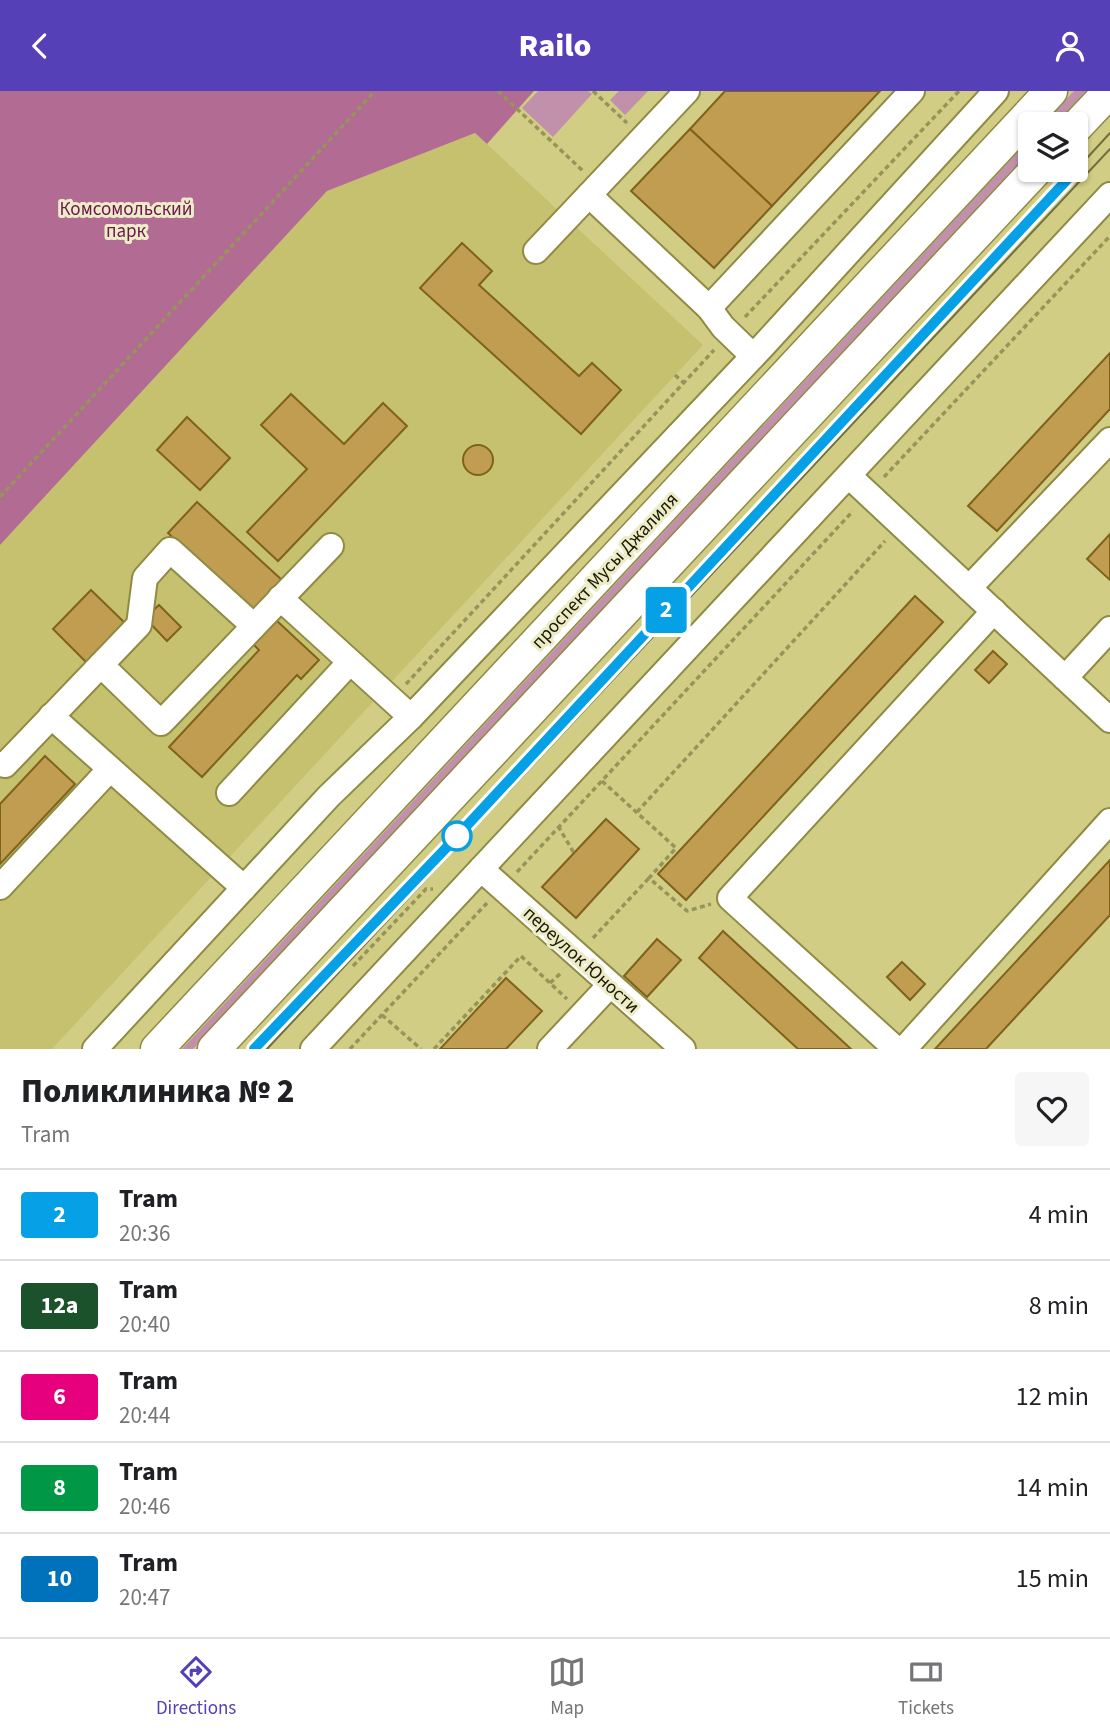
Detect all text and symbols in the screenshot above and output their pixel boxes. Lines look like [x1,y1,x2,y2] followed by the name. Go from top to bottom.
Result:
[519,23,591,69] text: Railo
[21,27,59,65] icon: back
[1051,27,1089,65] icon: person
[1018,112,1088,182] map controls
[1018,112,1088,182] button: layers
[59,196,193,245] park label: Комсомольский парк
[525,487,685,655] street label: проспект Мусы Джалиля
[643,587,689,633] line badge: 2
[660,592,672,627] text: 2
[442,821,472,851] unlabelled marker
[517,900,645,1020] street label: переулок Юности
[21,1068,294,1115] text: Поликлиника № 2
[1015,1072,1089,1146] button: heart
[21,1118,70,1151] text: Tram
[119,1180,178,1217] text: Tram
[1029,1196,1089,1233] text: 4 min
[53,1197,66,1232] text: 2
[119,1217,170,1250] text: 20:36
[119,1271,178,1308] text: Tram
[1029,1287,1089,1324] text: 8 min
[41,1288,79,1323] text: 12а
[119,1308,170,1341] text: 20:40
[119,1362,178,1399] text: Tram
[1016,1378,1089,1415] text: 12 min
[53,1379,66,1414] text: 6
[119,1399,170,1432] text: 20:44
[119,1453,178,1490] text: Tram
[1016,1469,1089,1506] text: 14 min
[53,1470,66,1505] text: 8
[119,1490,170,1523] text: 20:46
[119,1544,178,1581] text: Tram
[1016,1560,1089,1597] text: 15 min
[47,1561,72,1596] text: 10
[119,1581,170,1614] text: 20:47
[156,1653,236,1722] tab: Directions
[548,1653,586,1722] tab: Map
[898,1653,954,1722] tab: Tickets

